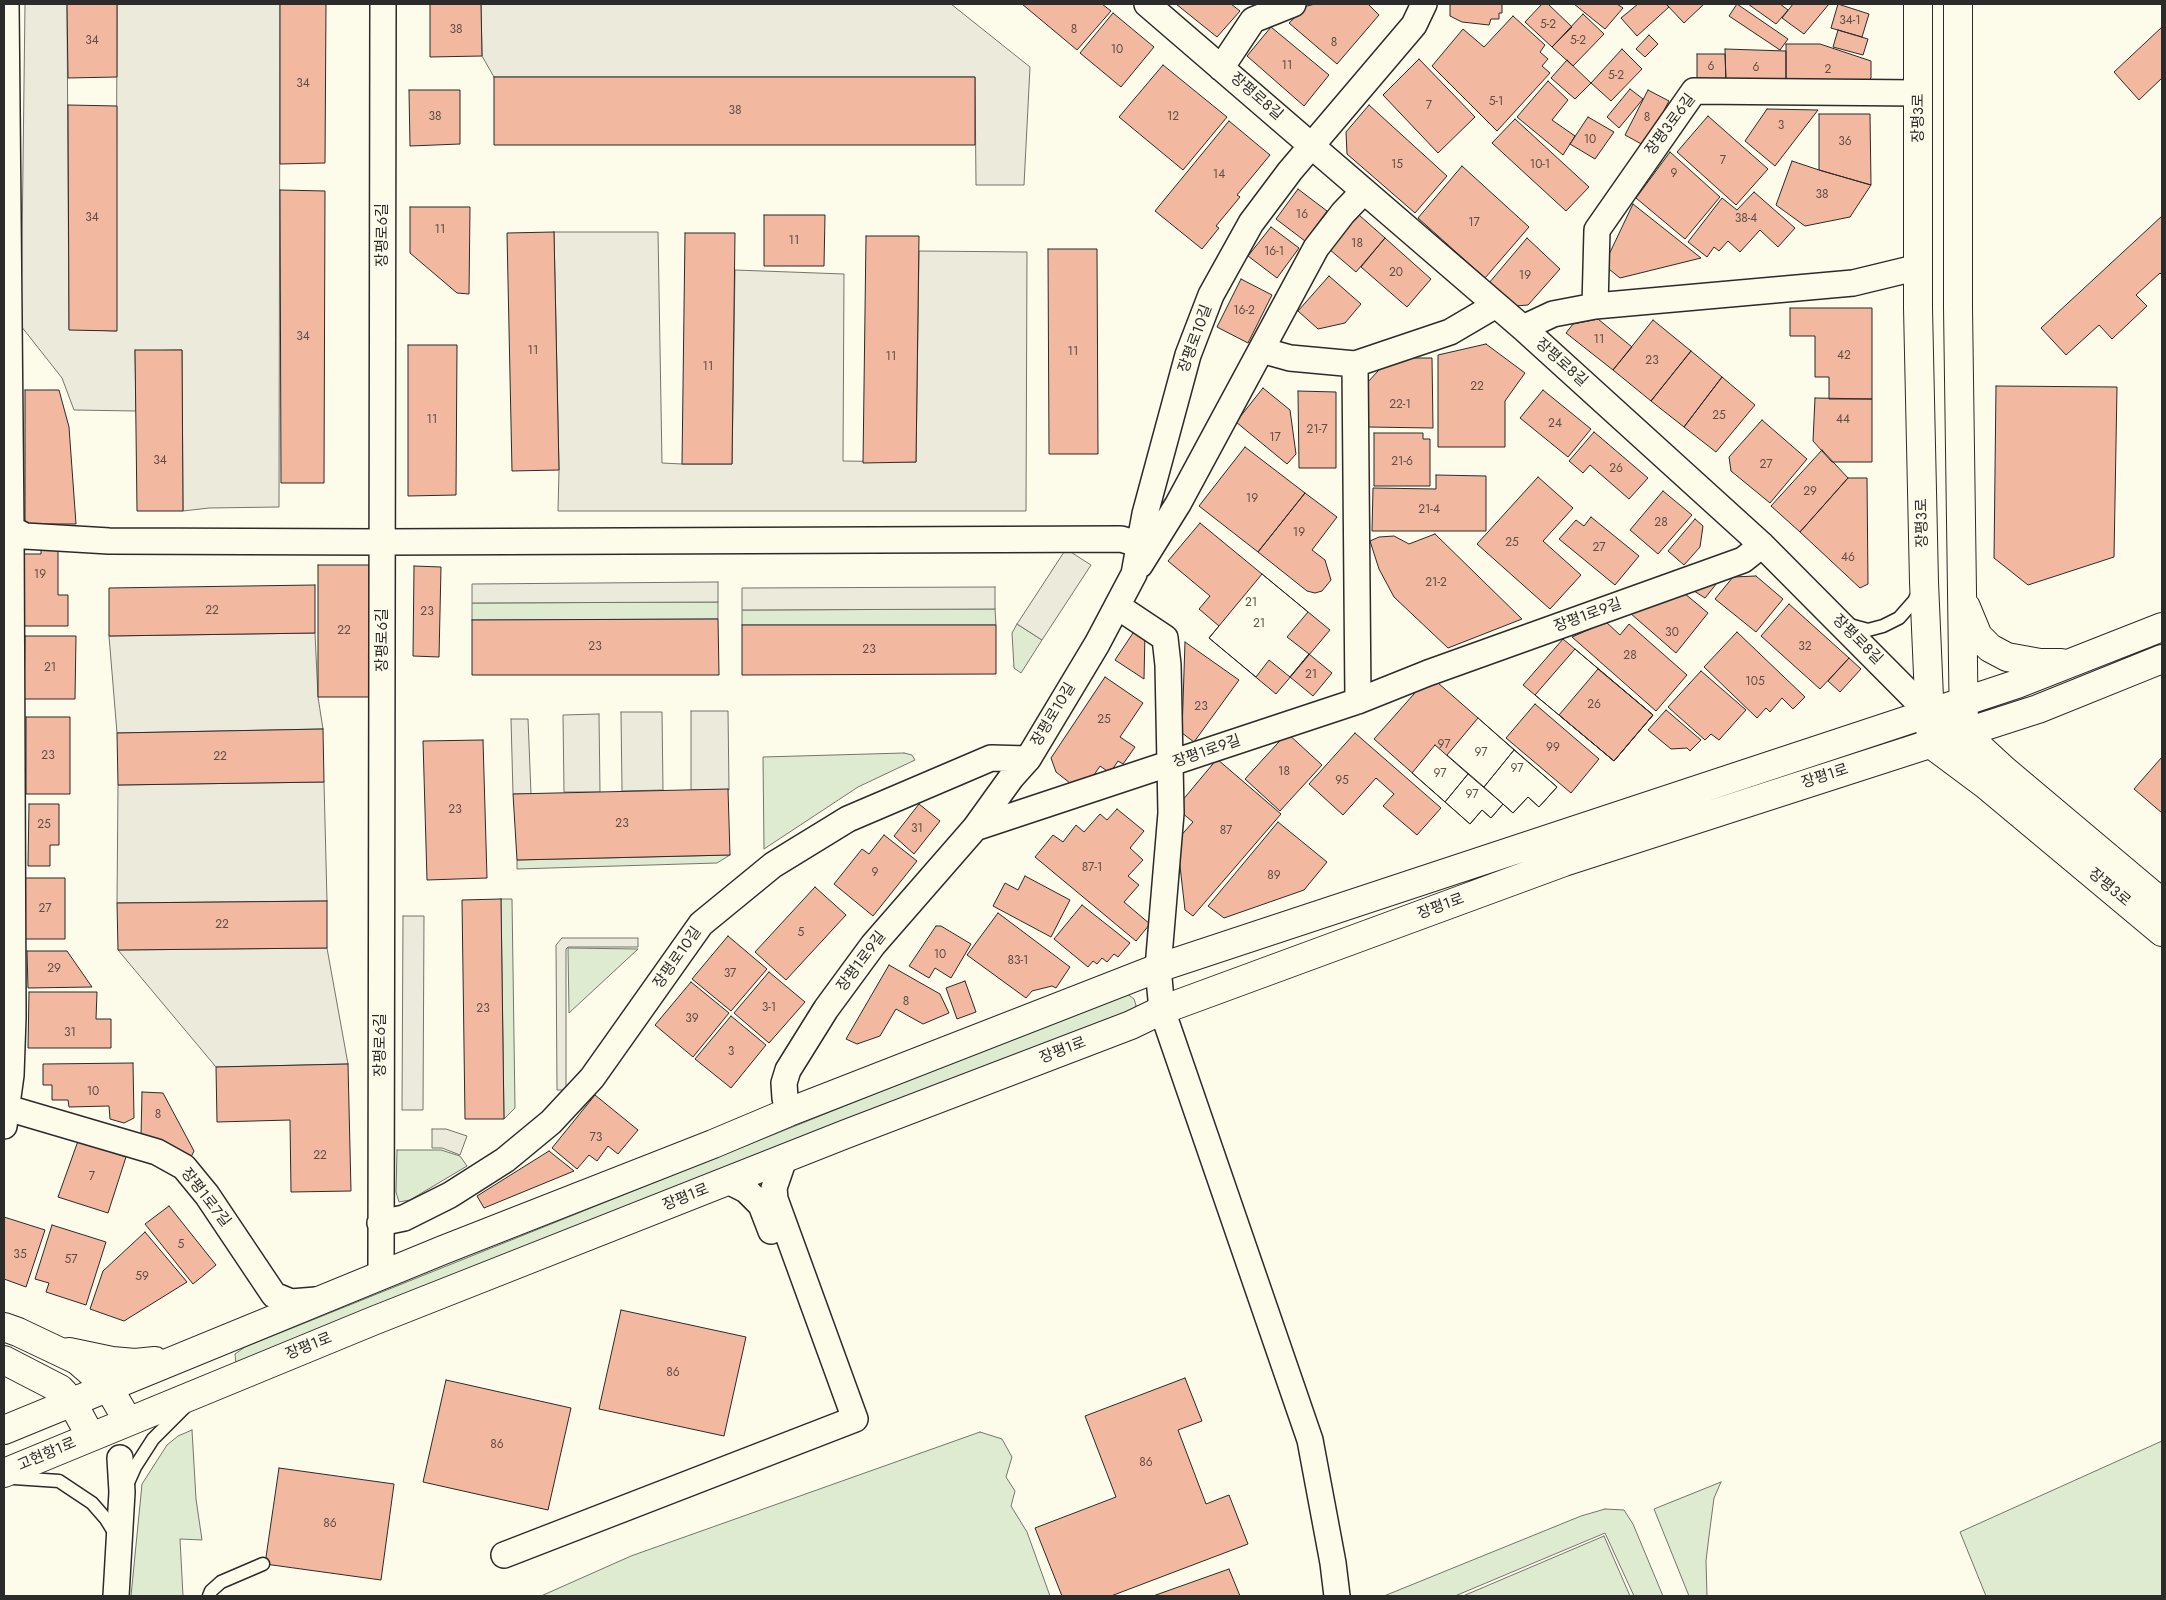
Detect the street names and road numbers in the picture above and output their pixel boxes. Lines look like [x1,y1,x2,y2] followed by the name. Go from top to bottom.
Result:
[1226,69,1286,125] street label: 장평로8길
[1642,91,1700,159] street label: 장평3로6길
[1910,93,1928,143] street label: 장평3로
[374,203,392,267] street label: 장평로6길
[1175,303,1217,375] street label: 장평로10길
[1531,335,1591,391] street label: 장평로8길
[1914,498,1932,548] street label: 장평3로
[1552,595,1624,637] street label: 장평1로9길
[374,608,392,672] street label: 장평로6길
[1828,611,1886,669] street label: 장평로8길
[1028,680,1080,750] street label: 장평로10길
[1171,732,1243,772] street label: 장평1로9길
[1799,761,1851,793] street label: 장평1로
[2084,865,2134,911] street label: 장평3로
[1415,890,1467,924] street label: 장평1로
[650,924,706,992] street label: 장평로10길
[834,928,890,996] street label: 장평1로9길
[372,1013,390,1077] street label: 장평로6길
[1037,1034,1089,1068] street label: 장평1로
[176,1165,234,1231] street label: 장평1로7길
[660,1181,712,1215] street label: 장평1로
[283,1330,335,1364] street label: 장평1로
[15,1435,79,1475] street label: 고현항1로

